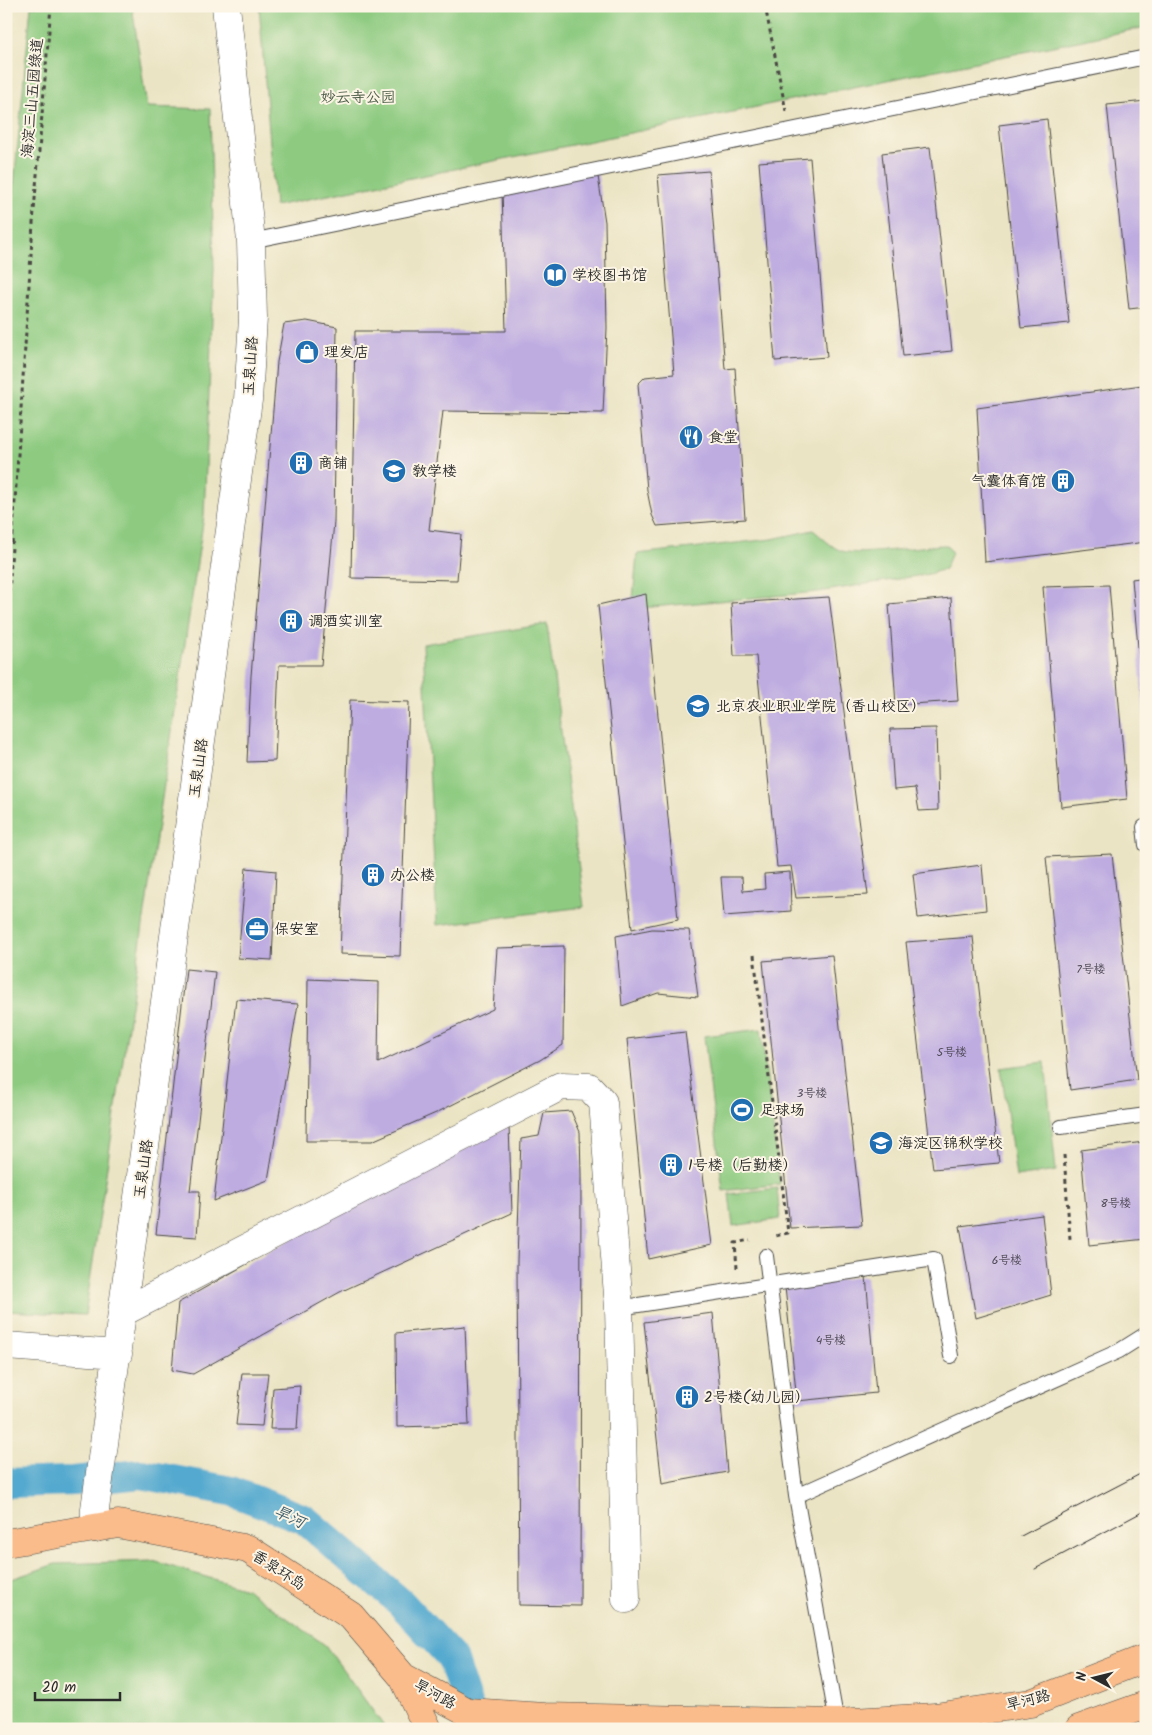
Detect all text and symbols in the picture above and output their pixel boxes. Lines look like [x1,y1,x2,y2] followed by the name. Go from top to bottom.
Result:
[16,37,50,159] street label: 海淀三山五园绿道
[320,86,396,110] park label: 妙云寺公园
[542,262,568,288] library icon: 学校图书馆
[572,264,647,288] place label: 学校图书馆
[237,335,265,397] street label: 玉泉山路
[294,339,320,365] shop icon: 理发店
[324,341,369,365] place label: 理发店
[678,424,704,450] restaurant icon: 食堂
[708,426,738,450] place label: 食堂
[288,450,314,476] building icon: 商铺
[318,452,348,476] place label: 商铺
[381,458,407,484] school or university icon: 教学楼
[412,460,457,484] place label: 教学楼
[1050,468,1076,494] building icon: 气囊体育馆
[971,470,1046,494] place label: 气囊体育馆
[278,608,304,634] building icon: 调酒实训室
[308,610,383,634] place label: 调酒实训室
[685,693,711,719] school or university icon: 北京农业职业学院（香山校区）
[716,695,926,719] place label: 北京农业职业学院（香山校区）
[183,737,215,800] street label: 玉泉山路
[360,862,386,888] building icon: 办公楼
[390,864,435,888] place label: 办公楼
[244,916,270,942] office icon: 保安室
[274,918,319,942] place label: 保安室
[1076,960,1106,979] house number: 7号楼
[937,1043,967,1062] house number: 5号楼
[797,1084,827,1103] house number: 3号楼
[729,1097,755,1123] sports icon: 足球场
[760,1099,805,1123] place label: 足球场
[868,1130,894,1156] school or university icon: 海淀区锦秋学校
[898,1132,1003,1156] place label: 海淀区锦秋学校
[128,1138,160,1201] street label: 玉泉山路
[658,1152,684,1178] building icon: 1号楼（后勤楼）
[688,1154,798,1178] place label: 1号楼（后勤楼）
[1100,1194,1132,1213] house number: 8号楼
[992,1251,1022,1270] house number: 6号楼
[816,1331,846,1350] house number: 4号楼
[674,1384,700,1410] building icon: 2号楼(幼儿园）
[704,1386,810,1410] place label: 2号楼(幼儿园）
[270,1499,312,1537] water label: 旱河
[247,1544,310,1597] street label: 香泉环岛
[1070,1652,1120,1702] north arrow
[35,1670,120,1702] scale bar
[1071,1671,1094,1682] text: N
[409,1673,460,1716] street label: 旱河路
[42,1676,76,1700] text: 20 m
[1003,1684,1053,1718] street label: 旱河路

